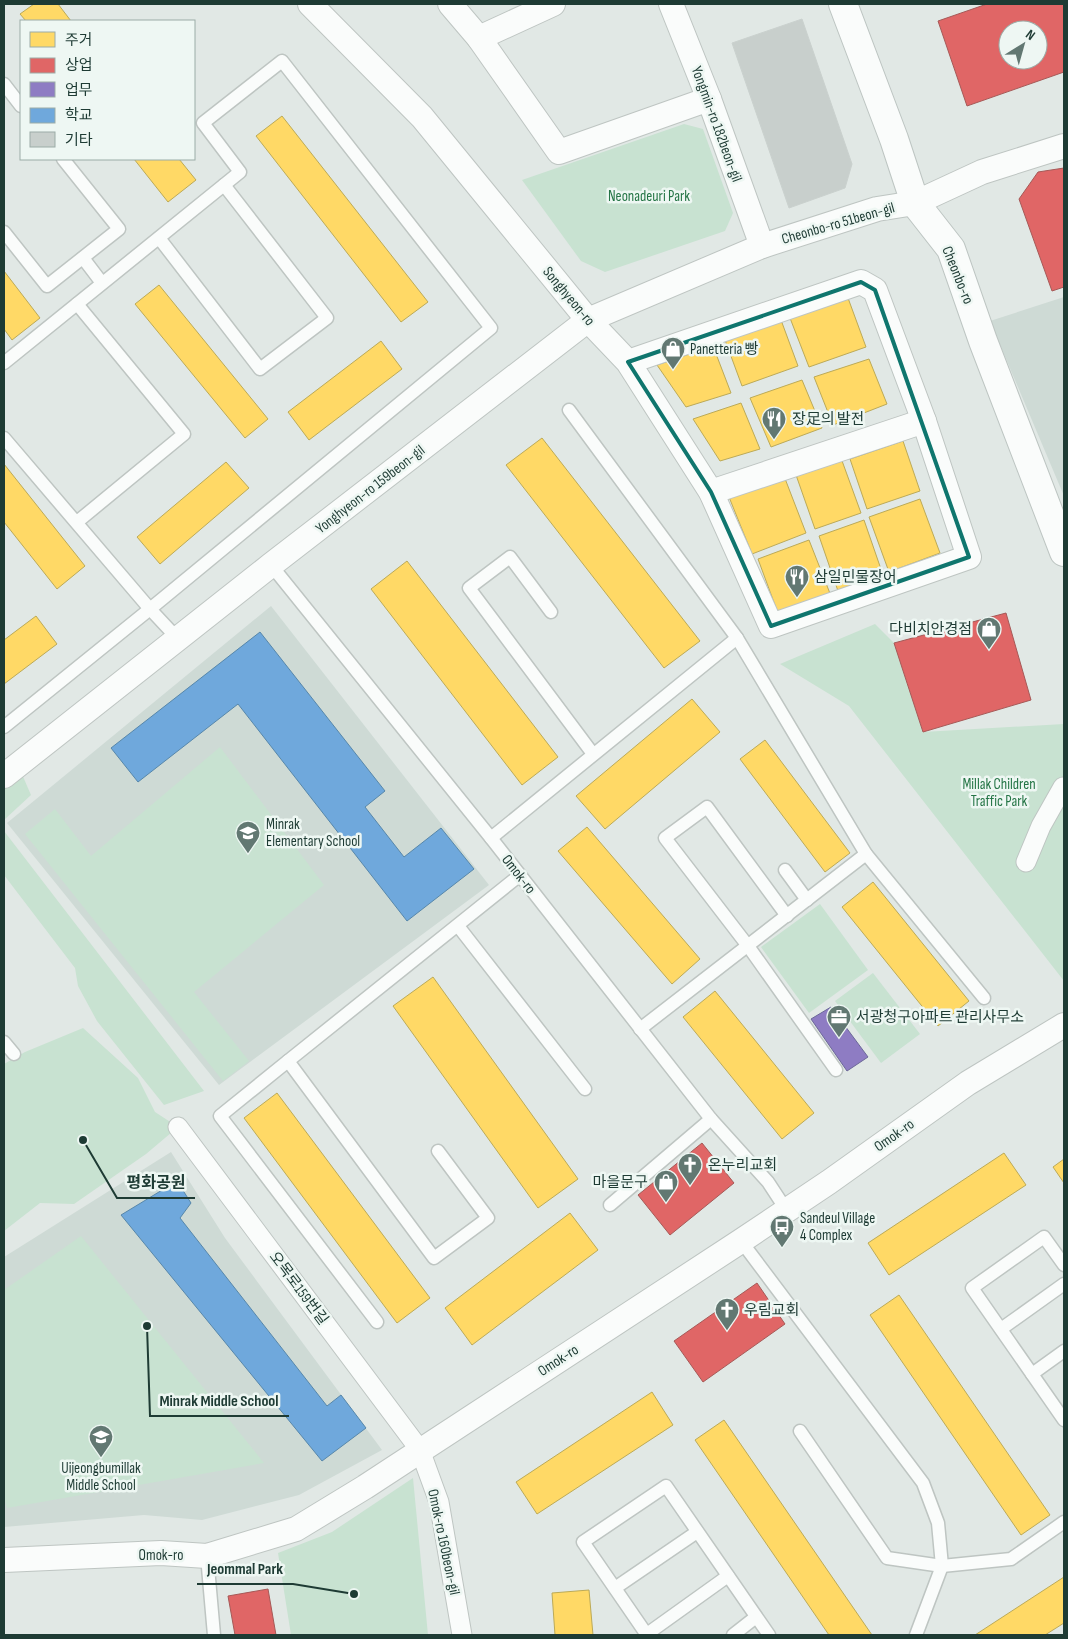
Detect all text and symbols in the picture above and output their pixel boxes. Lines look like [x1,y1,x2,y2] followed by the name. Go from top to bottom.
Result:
[20,20,195,160] legend
[998,20,1048,70] north arrow
[1022,26,1039,44] text: N
[65,31,93,50] text: 주거
[65,56,93,75] text: 상업
[687,64,746,185] street label: Yongmin-ro 182beon-gil
[65,81,93,100] text: 업무
[65,106,93,125] text: 학교
[65,131,93,150] text: 기타
[608,187,690,206] park label: Neonadeuri Park
[779,198,897,249] street label: Cheonbo-ro 51beon-gil
[937,244,978,307] street label: Cheonbo-ro
[538,263,599,330] street label: Songhyeon-ro
[660,336,686,370] shop icon: Panetteria 빵
[690,340,759,359] place label: Panetteria 빵
[761,406,787,440] restaurant icon: 장足의 발전
[792,410,865,429] place label: 장足의 발전
[312,441,429,538] street label: Yonghyeon-ro 159beon-gil
[784,564,810,598] restaurant icon: 삼일민물장어
[814,568,897,587] place label: 삼일민물장어
[976,616,1002,650] shop icon: 다비치안경점
[889,620,972,639] place label: 다비치안경점
[962,775,1036,811] park label: Millak Children Traffic Park
[266,815,360,851] place label: Minrak Elementary School
[235,820,261,854] school or university icon: Minrak Elementary School
[497,851,540,898] street label: Omok-ro
[826,1004,852,1038] office icon: 서광청구아파트 관리사무소
[856,1008,1024,1027] place label: 서광청구아파트 관리사무소
[871,1115,918,1156] street label: Omok-ro
[677,1152,703,1186] church icon: 온누리교회
[708,1156,777,1175] place label: 온누리교회
[117,1167,195,1198] callout: 평화공원
[653,1169,679,1203] shop icon: 마을문구
[593,1173,648,1192] place label: 마을문구
[127,1174,185,1193] text: 평화공원
[800,1209,875,1245] place label: Sandeul Village 4 Complex
[769,1214,795,1248] bus stop icon: Sandeul Village 4 Complex
[265,1248,332,1329] street label: 오목로159번길
[714,1297,740,1331] church icon: 우림교회
[744,1301,799,1320] place label: 우림교회
[534,1340,582,1381] street label: Omok-ro
[150,1385,289,1416] callout: Minrak Middle School
[159,1392,279,1411] text: Minrak Middle School
[88,1424,114,1458] school or university icon: Uijeongbumillak Middle School
[61,1459,141,1495] place label: Uijeongbumillak Middle School
[423,1487,464,1597] street label: Omok-ro 160beon-gil
[139,1546,183,1565] street label: Omok-ro
[197,1553,293,1584] callout: Jeommal Park
[206,1560,283,1579] text: Jeommal Park

